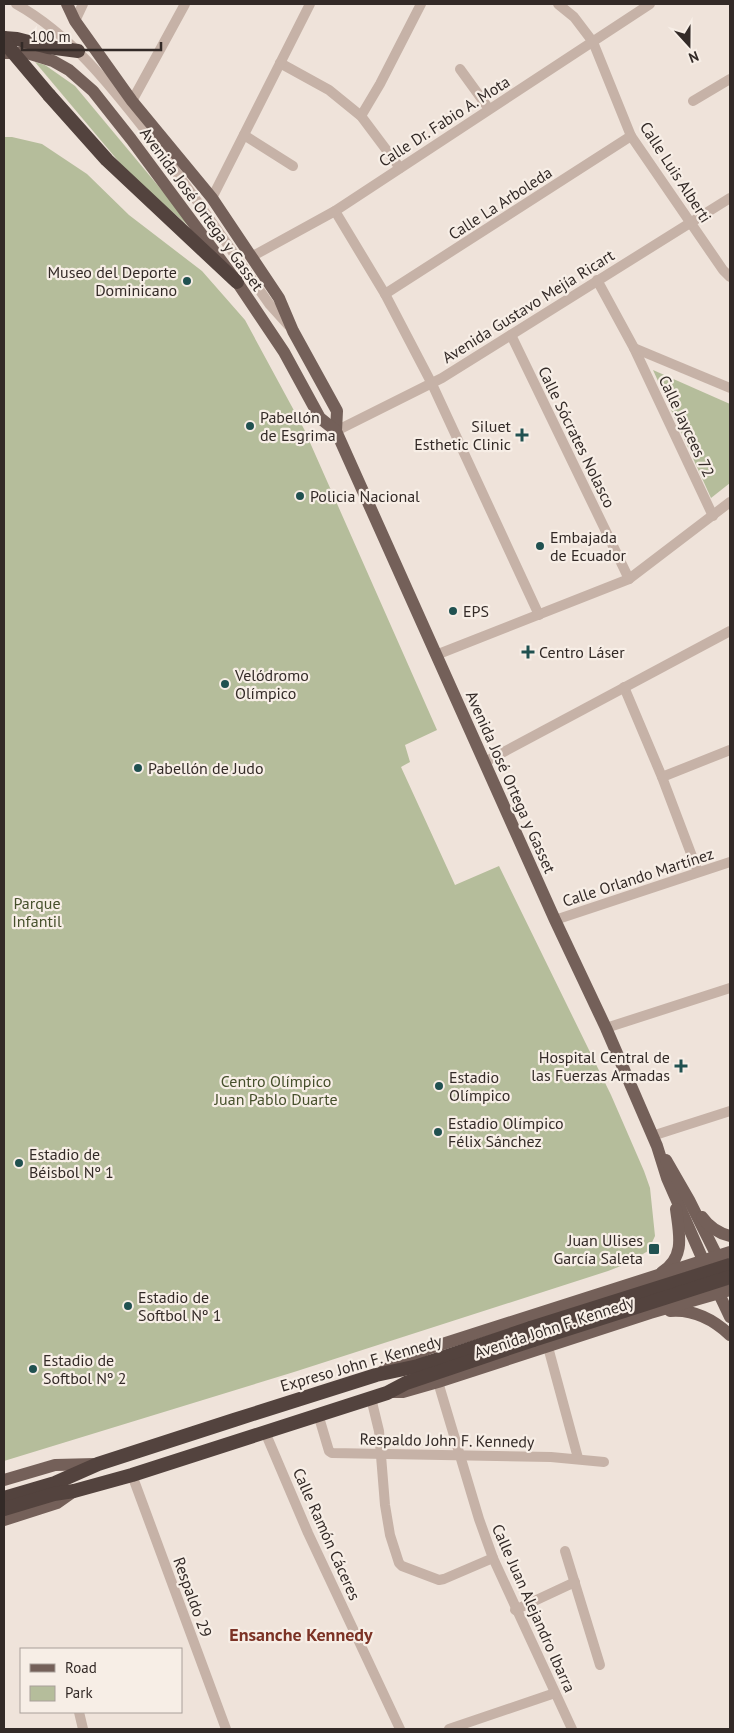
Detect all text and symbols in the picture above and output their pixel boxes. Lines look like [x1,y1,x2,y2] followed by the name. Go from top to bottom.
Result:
[22,20,161,52] scale bar
[664,20,714,70] north arrow
[30,27,71,46] text: 100 m
[686,47,701,67] text: N
[375,71,513,171] street label: Calle Dr. Fabio A. Mota
[636,118,716,226] street label: Calle Luis Alberti
[136,123,268,295] street label: Avenida José Ortega y Gasset
[444,162,556,244] street label: Calle La Arboleda
[438,244,618,367] street label: Avenida Gustavo Mejía Ricart
[47,262,177,300] place label: Museo del Deporte Dominicano
[181,275,193,287] marker: Museo del Deporte Dominicano
[534,363,620,511] street label: Calle Sócrates Nolasco
[655,372,719,480] street label: Calle Jaycees 72
[260,407,336,445] place label: Pabellón de Esgrima
[414,416,512,454] place label: Siluet Esthetic Clinic
[244,420,256,432] marker: Pabellón de Esgrima
[515,428,529,442] marker: Siluet Esthetic Clinic
[310,486,420,506] place label: Policia Nacional
[294,490,306,502] marker: Policia Nacional
[550,527,627,565] place label: Embajada de Ecuador
[534,540,546,552] marker: Embajada de Ecuador
[463,601,489,621] place label: EPS
[447,605,459,617] marker: EPS
[539,642,625,662] place label: Centro Láser
[521,645,535,659] marker: Centro Láser
[234,665,309,703] place label: Velódromo Olímpico
[219,678,231,690] marker: Velódromo Olímpico
[462,688,560,877] street label: Avenida José Ortega y Gasset
[148,758,264,778] place label: Pabellón de Judo
[132,762,144,774] marker: Pabellón de Judo
[560,843,716,911] street label: Calle Orlando Martínez
[12,893,62,931] park label: Parque Infantil
[531,1047,670,1085] place label: Hospital Central de las Fuerzas Armadas
[674,1059,688,1073] marker: Hospital Central de las Fuerzas Armadas
[449,1067,510,1105] place label: Estadio Olímpico
[213,1071,338,1109] park label: Centro Olímpico Juan Pablo Duarte
[433,1080,445,1092] marker: Estadio Olímpico
[448,1113,564,1151] place label: Estadio Olímpico Félix Sánchez
[432,1126,444,1138] marker: Estadio Olímpico Félix Sánchez
[29,1144,114,1182] place label: Estadio de Béisbol Nº 1
[13,1157,25,1169] marker: Estadio de Béisbol Nº 1
[554,1230,643,1268] place label: Juan Ulises García Saleta
[647,1242,661,1256] marker: Juan Ulises García Saleta
[138,1287,221,1325] place label: Estadio de Softbol Nº 1
[472,1292,637,1362] street label: Avenida John F. Kennedy
[122,1300,134,1312] marker: Estadio de Softbol Nº 1
[278,1330,445,1396] street label: Expreso John F. Kennedy
[43,1350,126,1388] place label: Estadio de Softbol Nº 2
[27,1363,39,1375] marker: Estadio de Softbol Nº 2
[359,1428,535,1452] street label: Respaldo John F. Kennedy
[289,1465,365,1604] street label: Calle Ramón Cáceres
[488,1521,580,1695] street label: Calle Juan Alejandro lbarra
[169,1554,217,1640] street label: Respaldo 29
[229,1623,373,1646] district label: Ensanche Kennedy
[20,1648,182,1713] legend
[65,1658,97,1677] text: Road
[65,1683,93,1702] text: Park

